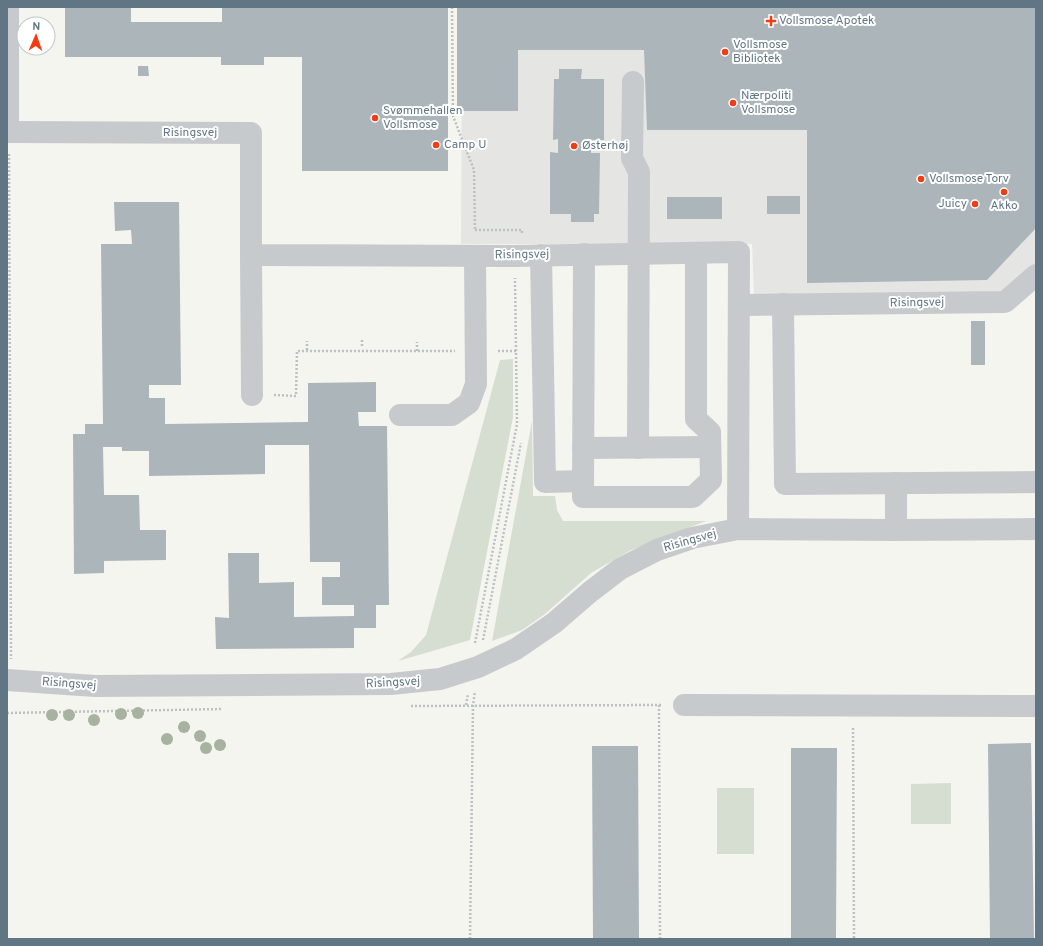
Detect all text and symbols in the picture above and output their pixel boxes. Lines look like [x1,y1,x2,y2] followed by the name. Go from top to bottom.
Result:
[779,13,874,29] place label: Vollsmose Apotek
[16,16,56,56] north arrow
[766,16,776,26] marker: Vollsmose Apotek
[32,20,41,34] text: N
[733,37,787,67] place label: Vollsmose Bibliotek
[720,47,730,57] marker: Vollsmose Bibliotek
[741,88,795,118] place label: Nærpoliti Vollsmose
[728,98,738,108] marker: Nærpoliti Vollsmose
[383,103,463,133] place label: Svømmehallen Vollsmose
[370,113,380,123] marker: Svømmehallen Vollsmose
[163,125,217,141] street label: Risingsvej
[444,137,486,153] place label: Camp U
[582,138,628,154] place label: Østerhøj
[431,140,441,150] marker: Camp U
[569,141,579,151] marker: Østerhøj
[929,171,1009,187] place label: Vollsmose Torv
[916,174,926,184] marker: Vollsmose Torv
[999,187,1009,197] marker: Akko
[938,196,967,212] place label: Juicy
[990,198,1018,214] place label: Akko
[970,199,980,209] marker: Juicy
[495,247,549,263] street label: Risingsvej
[890,295,944,311] street label: Risingsvej
[662,526,718,556] street label: Risingsvej
[41,674,97,694] street label: Risingsvej
[365,674,421,692] street label: Risingsvej

